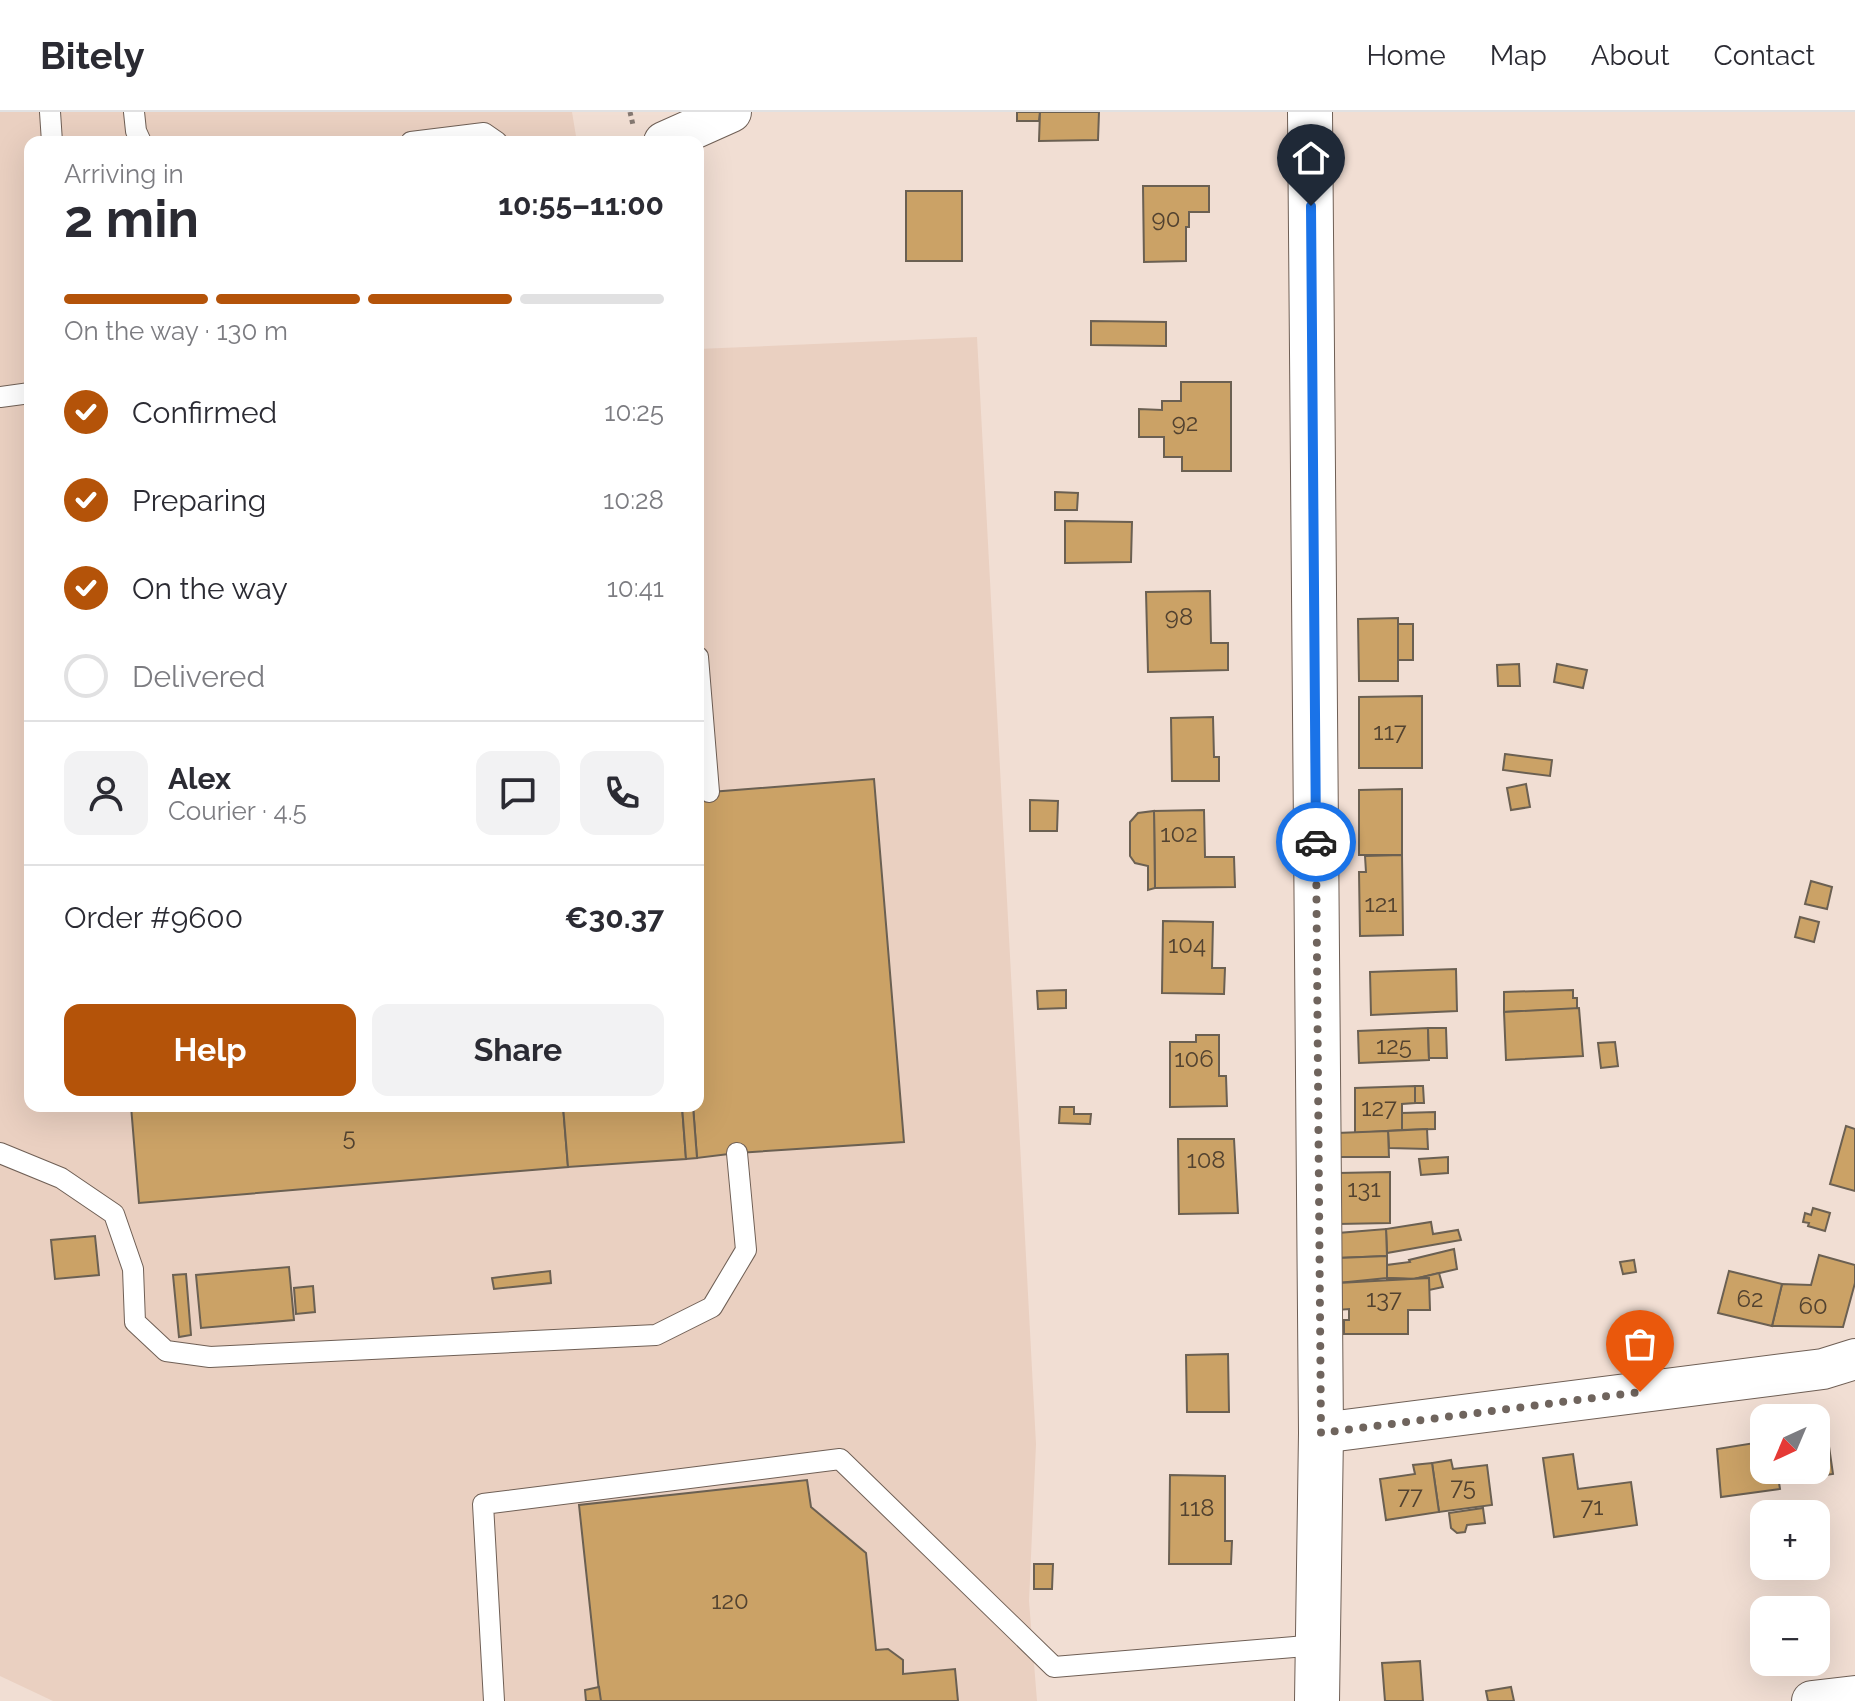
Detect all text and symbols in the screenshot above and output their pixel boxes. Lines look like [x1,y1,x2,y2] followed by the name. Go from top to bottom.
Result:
[40,33,145,78] text: Bitely
[1366,39,1446,72] text: Home
[1490,39,1547,72] text: Map
[1591,39,1670,72] text: About
[1714,39,1815,72] text: Contact
[1277,124,1345,206] pin
[1289,136,1333,180] icon: home
[64,159,184,189] text: Arriving in
[498,187,664,222] text: 10:55–11:00
[64,188,199,249] text: 2 min
[1152,204,1180,233] house number: 90
[64,316,288,346] text: On the way · 130 m
[64,390,108,434] icon: check
[132,395,277,430] text: Confirmed
[604,397,664,427] text: 10:25
[1172,408,1198,437] house number: 92
[64,478,108,522] icon: check
[132,483,266,518] text: Preparing
[603,485,664,515] text: 10:28
[64,566,108,610] icon: check
[132,571,288,606] text: On the way
[607,573,664,603] text: 10:41
[1165,602,1193,631] house number: 98
[132,659,265,694] text: Delivered
[1373,717,1407,746] house number: 117
[64,751,148,835] button: person
[476,751,560,835] button: chat
[580,751,664,835] button: phone
[168,761,231,796] text: Alex
[168,796,307,826] text: Courier · 4.5
[1276,802,1356,882] courier
[1160,819,1198,848] house number: 102
[1294,820,1338,864] icon: car
[1364,889,1398,918] house number: 121
[64,900,243,935] text: Order #9600
[565,900,664,935] text: €30.37
[1168,930,1206,959] house number: 104
[64,1004,356,1096] button: Help
[372,1004,664,1096] button: Share
[1376,1031,1412,1060] house number: 125
[1174,1044,1214,1073] house number: 106
[1361,1093,1397,1122] house number: 127
[342,1122,356,1151] house number: 5
[1186,1145,1226,1174] house number: 108
[1347,1174,1381,1203] house number: 131
[1366,1284,1402,1313] house number: 137
[1737,1284,1763,1313] house number: 62
[1798,1291,1828,1320] house number: 60
[1606,1310,1674,1392] pin
[1618,1322,1662,1366] icon: bag
[1750,1404,1830,1484] north arrow
[1750,1404,1830,1676] map controls
[1450,1472,1476,1501] house number: 75
[1397,1481,1423,1510] house number: 77
[1580,1492,1604,1521] house number: 71
[1180,1493,1214,1522] house number: 118
[1750,1500,1830,1580] button: +
[711,1586,749,1615] house number: 120
[1750,1596,1830,1676] button: −

